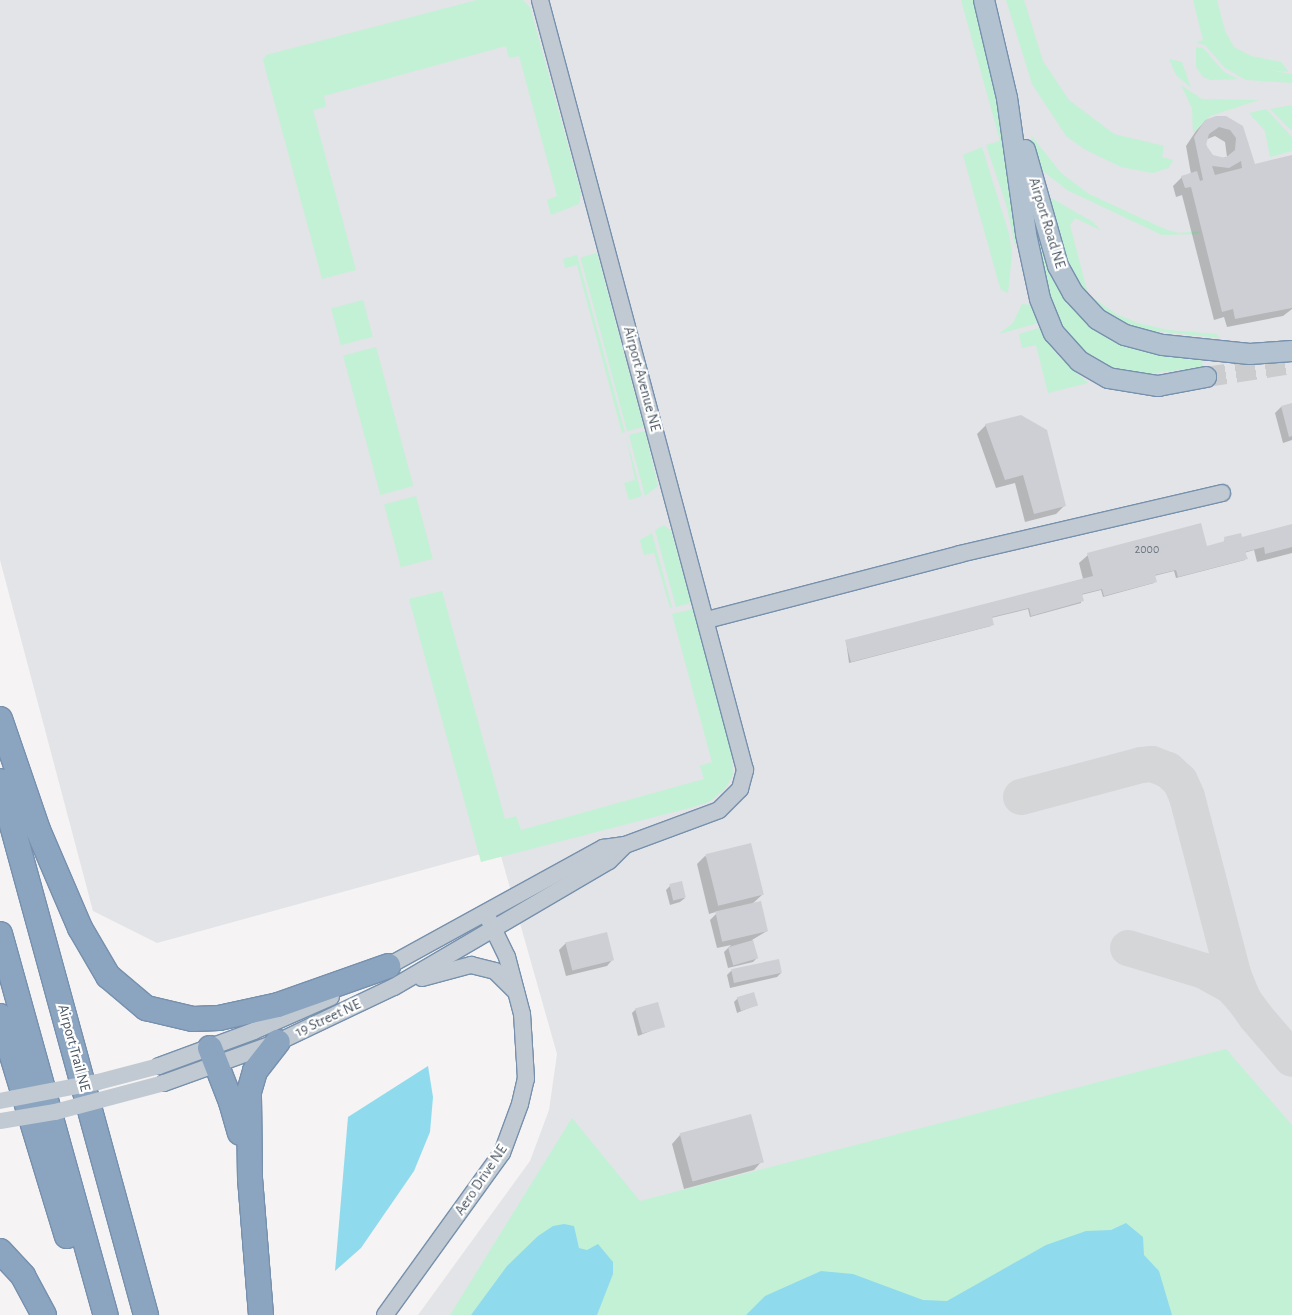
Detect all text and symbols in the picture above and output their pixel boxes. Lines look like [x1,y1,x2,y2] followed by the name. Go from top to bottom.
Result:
[1025,175,1069,271] street label: Airport Road NE
[619,325,665,433] street label: Airport Avenue NE
[1135,543,1159,557] house number: 2000
[293,995,363,1041] street label: 19 Street NE
[54,1002,94,1094] street label: Airport Trail NE
[451,1141,511,1219] street label: Aero Drive NE

